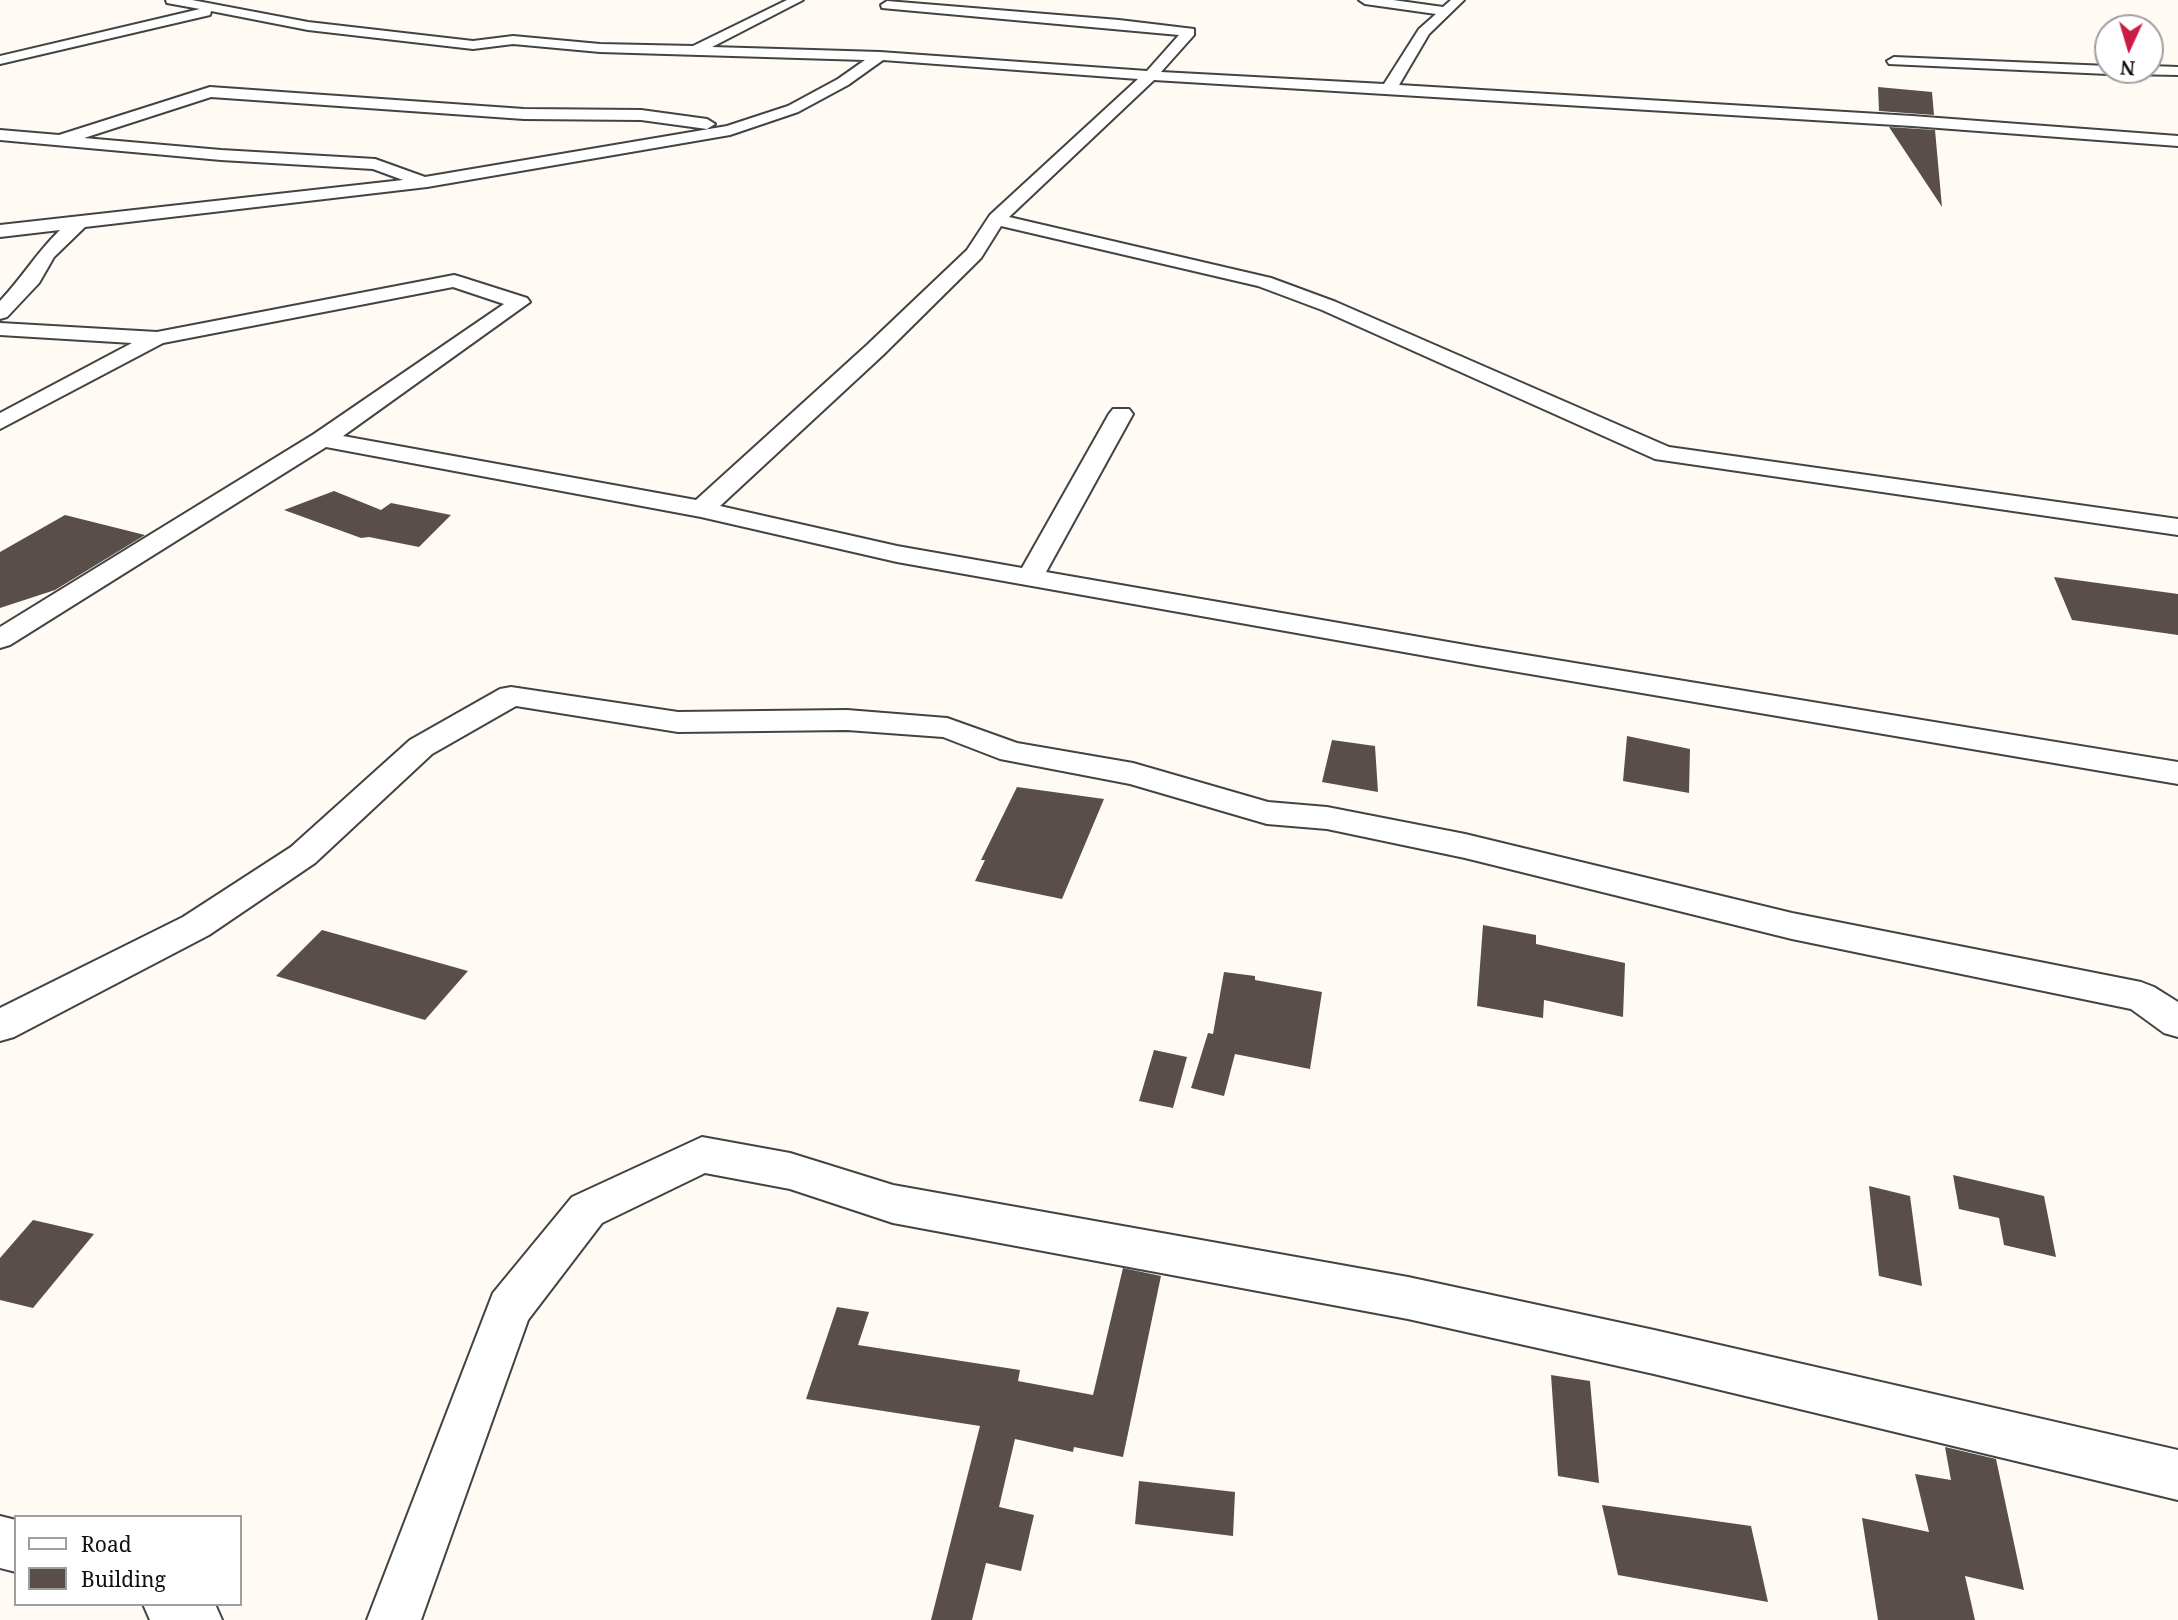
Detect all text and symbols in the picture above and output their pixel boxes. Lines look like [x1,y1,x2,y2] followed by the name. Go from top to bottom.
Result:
[2094,14,2164,84] north arrow
[2119,54,2136,81] text: N
[14,1515,242,1606] legend
[81,1530,132,1558] text: Road
[81,1565,166,1593] text: Building

